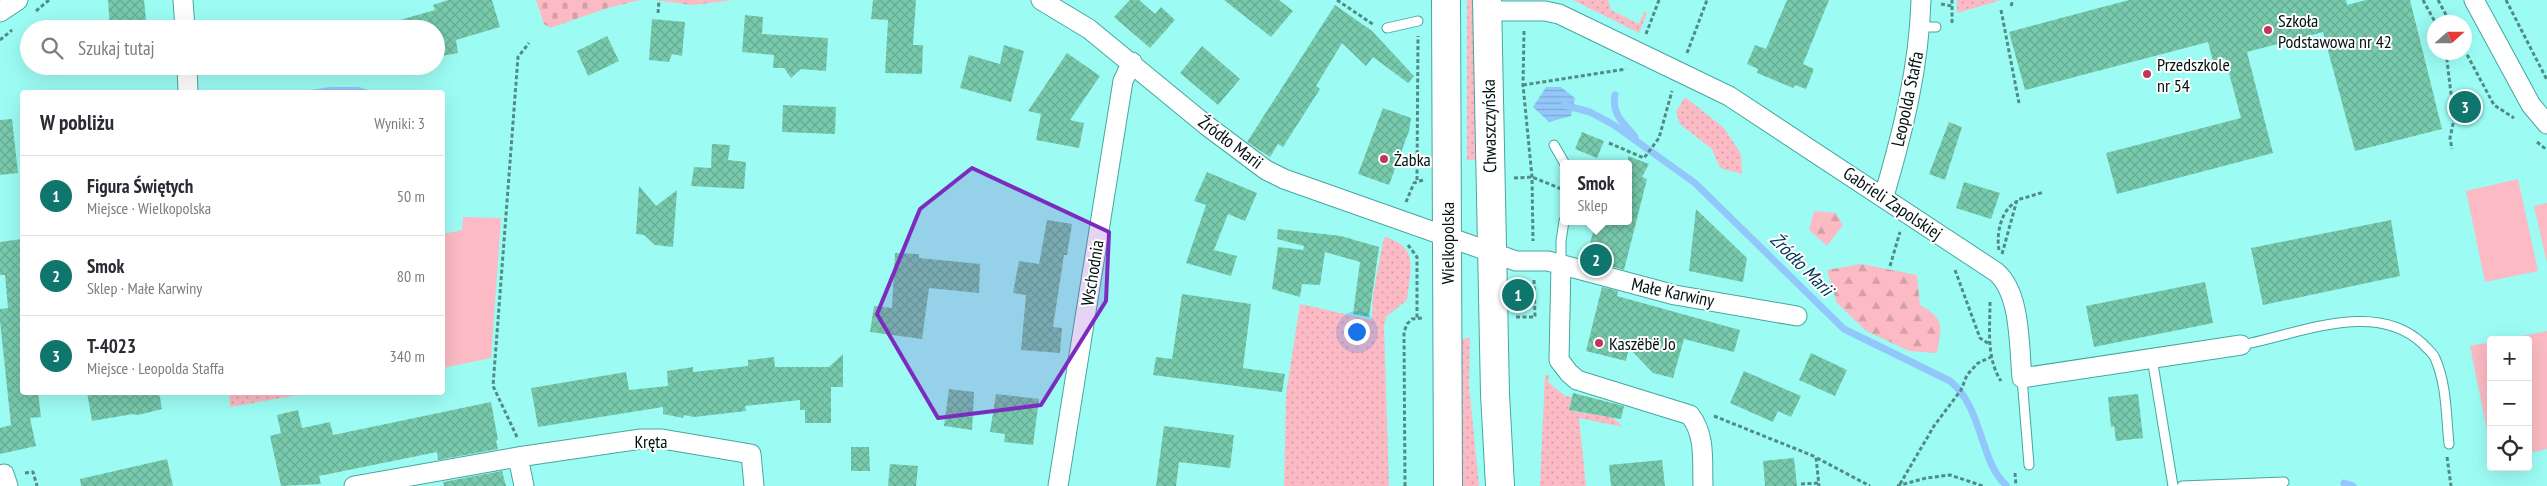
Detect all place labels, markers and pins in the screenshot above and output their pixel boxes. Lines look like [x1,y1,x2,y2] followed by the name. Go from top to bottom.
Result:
[2278,9,2392,53] place label: Szkoła Podstawowa nr 42
[2262,24,2274,36] marker: Szkoła Podstawowa nr 42
[2157,53,2230,97] place label: Przedszkole nr 54
[2141,68,2153,80] marker: Przedszkole nr 54
[2449,88,2481,126] pin: 3
[1394,148,1431,171] place label: Żabka
[1378,153,1390,165] marker: Żabka
[1580,241,1612,279] pin: 2
[1502,276,1534,314] pin: 1
[1609,332,1676,355] place label: Kaszëbë Jo
[1593,337,1605,349] marker: Kaszëbë Jo

